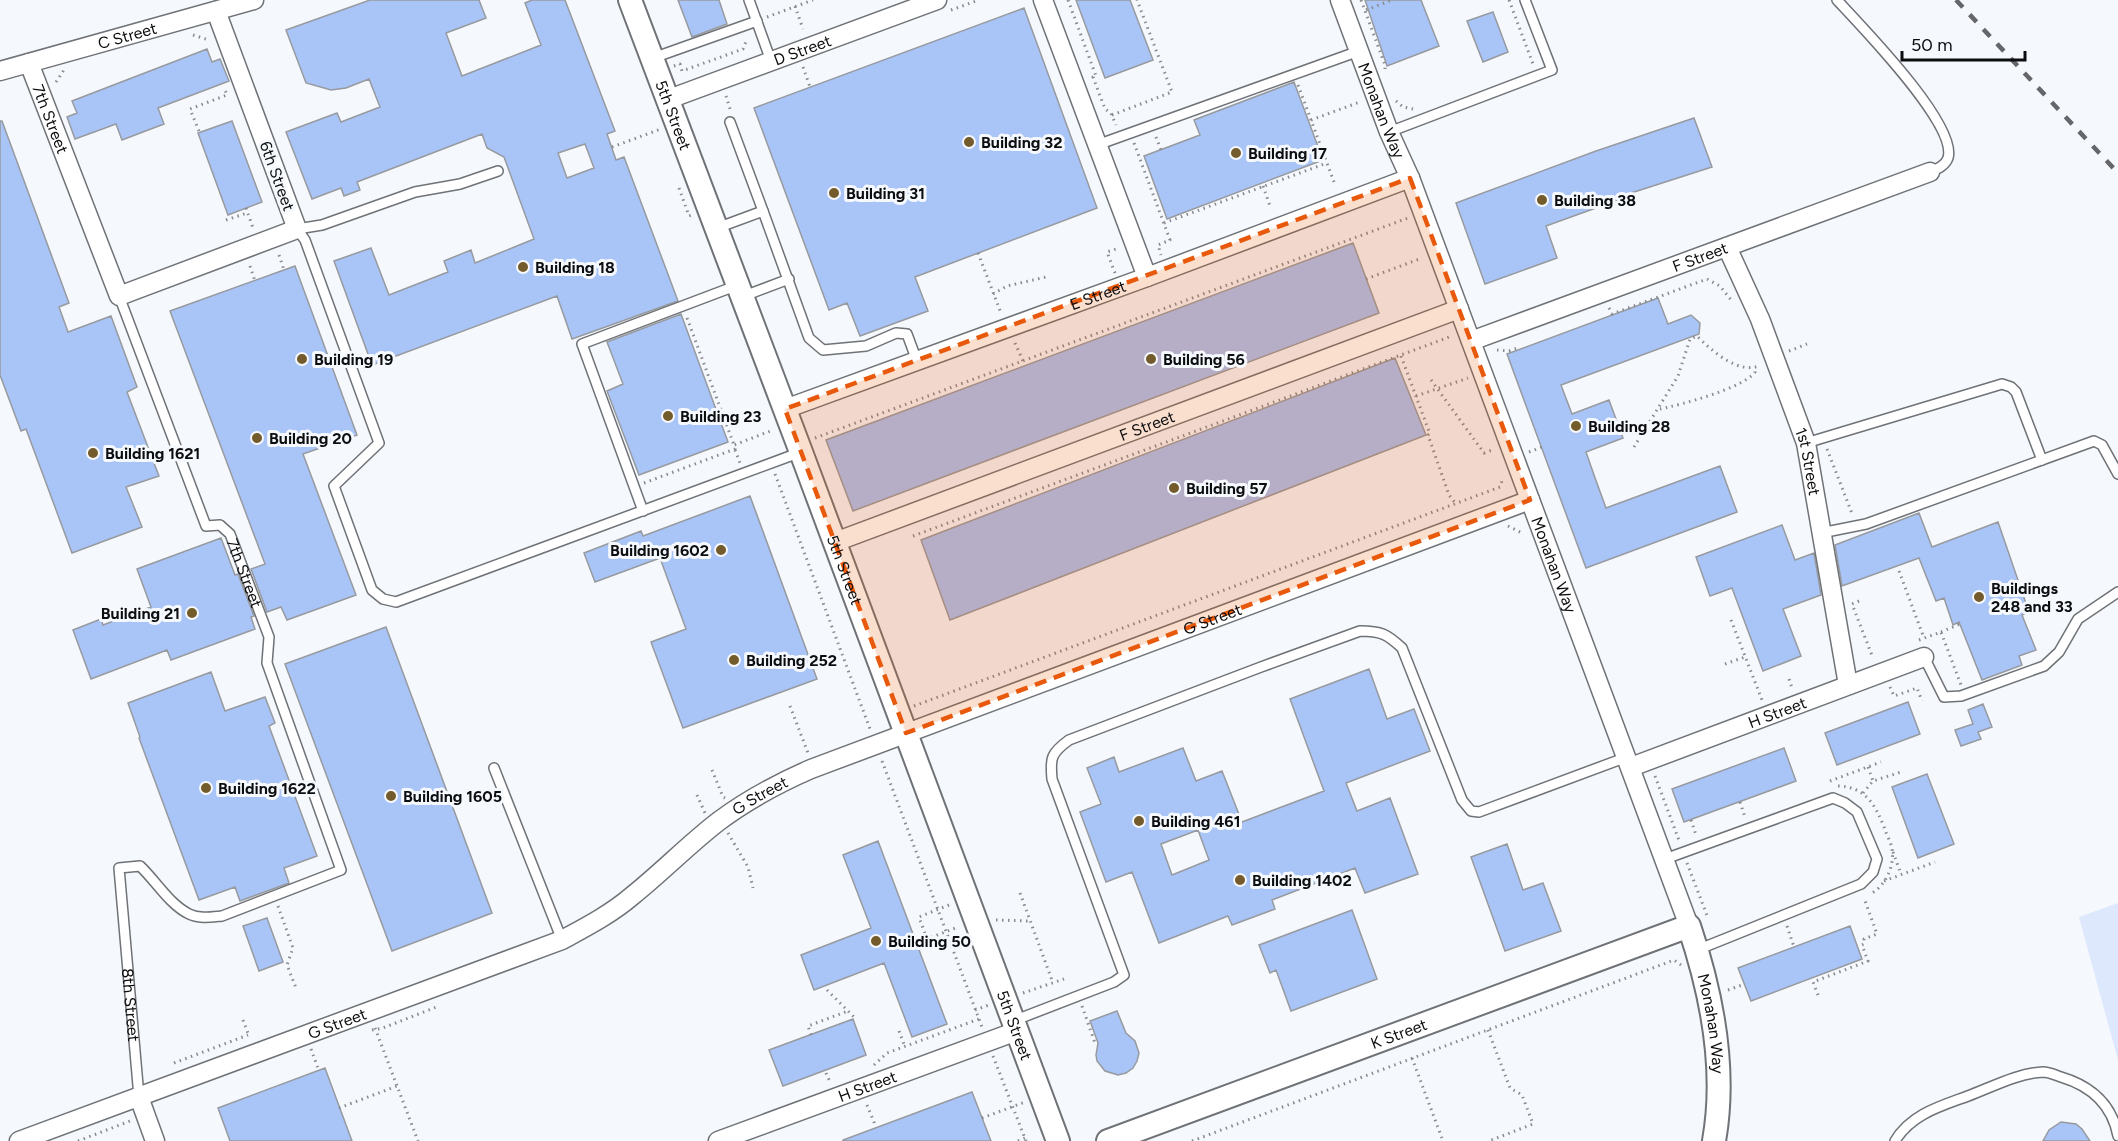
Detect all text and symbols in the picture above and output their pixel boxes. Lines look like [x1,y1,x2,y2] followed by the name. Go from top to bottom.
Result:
[95,18,159,53] street label: C Street
[1902,24,2025,62] scale bar
[771,31,834,69] street label: D Street
[1911,34,1953,56] text: 50 m
[1355,60,1409,162] street label: Monahan Way
[652,78,695,153] street label: 5th Street
[29,82,73,156] street label: 7th Street
[981,133,1062,152] place label: Building 32
[962,135,976,149] marker: Building 32
[256,139,298,213] street label: 6th Street
[1248,144,1327,163] place label: Building 17
[1229,146,1243,160] marker: Building 17
[846,184,925,203] place label: Building 31
[827,186,841,200] marker: Building 31
[1554,191,1636,210] place label: Building 38
[1535,193,1549,207] marker: Building 38
[1670,238,1730,276] street label: F Street
[535,258,615,277] place label: Building 18
[516,260,530,274] marker: Building 18
[1067,276,1128,314] street label: E Street
[314,350,393,369] place label: Building 19
[1163,350,1245,369] place label: Building 56
[295,352,309,366] marker: Building 19
[1144,352,1158,366] marker: Building 56
[680,407,761,426] place label: Building 23
[1117,407,1177,444] street label: F Street
[661,409,675,423] marker: Building 23
[1588,417,1670,436] place label: Building 28
[1569,419,1583,433] marker: Building 28
[1792,425,1824,497] street label: 1st Street
[269,429,352,448] place label: Building 20
[250,431,264,445] marker: Building 20
[105,444,200,463] place label: Building 1621
[86,446,100,460] marker: Building 1621
[1186,479,1268,498] place label: Building 57
[1167,481,1181,495] marker: Building 57
[1528,514,1581,616] street label: Monahan Way
[823,532,867,607] street label: 5th Street
[223,536,266,610] street label: 7th Street
[610,541,709,560] place label: Building 1602
[714,543,728,557] marker: Building 1602
[1991,579,2073,616] place label: Buildings 248 and 33
[1972,590,1986,604] marker: Buildings 248 and 33
[1180,599,1244,638] street label: G Street
[101,604,180,623] place label: Building 21
[185,606,199,620] marker: Building 21
[746,651,837,670] place label: Building 252
[727,653,741,667] marker: Building 252
[1745,693,1809,732] street label: H Street
[728,772,791,819] street label: G Street
[218,779,316,798] place label: Building 1622
[199,781,213,795] marker: Building 1622
[403,787,502,806] place label: Building 1605
[384,789,398,803] marker: Building 1605
[1151,812,1240,831] place label: Building 461
[1132,814,1146,828] marker: Building 461
[1252,871,1352,890] place label: Building 1402
[1233,873,1247,887] marker: Building 1402
[888,932,971,951] place label: Building 50
[869,934,883,948] marker: Building 50
[118,967,144,1042] street label: 8th Street
[1694,972,1728,1075] street label: Monahan Way
[993,988,1036,1063] street label: 5th Street
[305,1004,369,1043] street label: G Street
[1368,1014,1430,1052] street label: K Street
[835,1067,899,1106] street label: H Street

